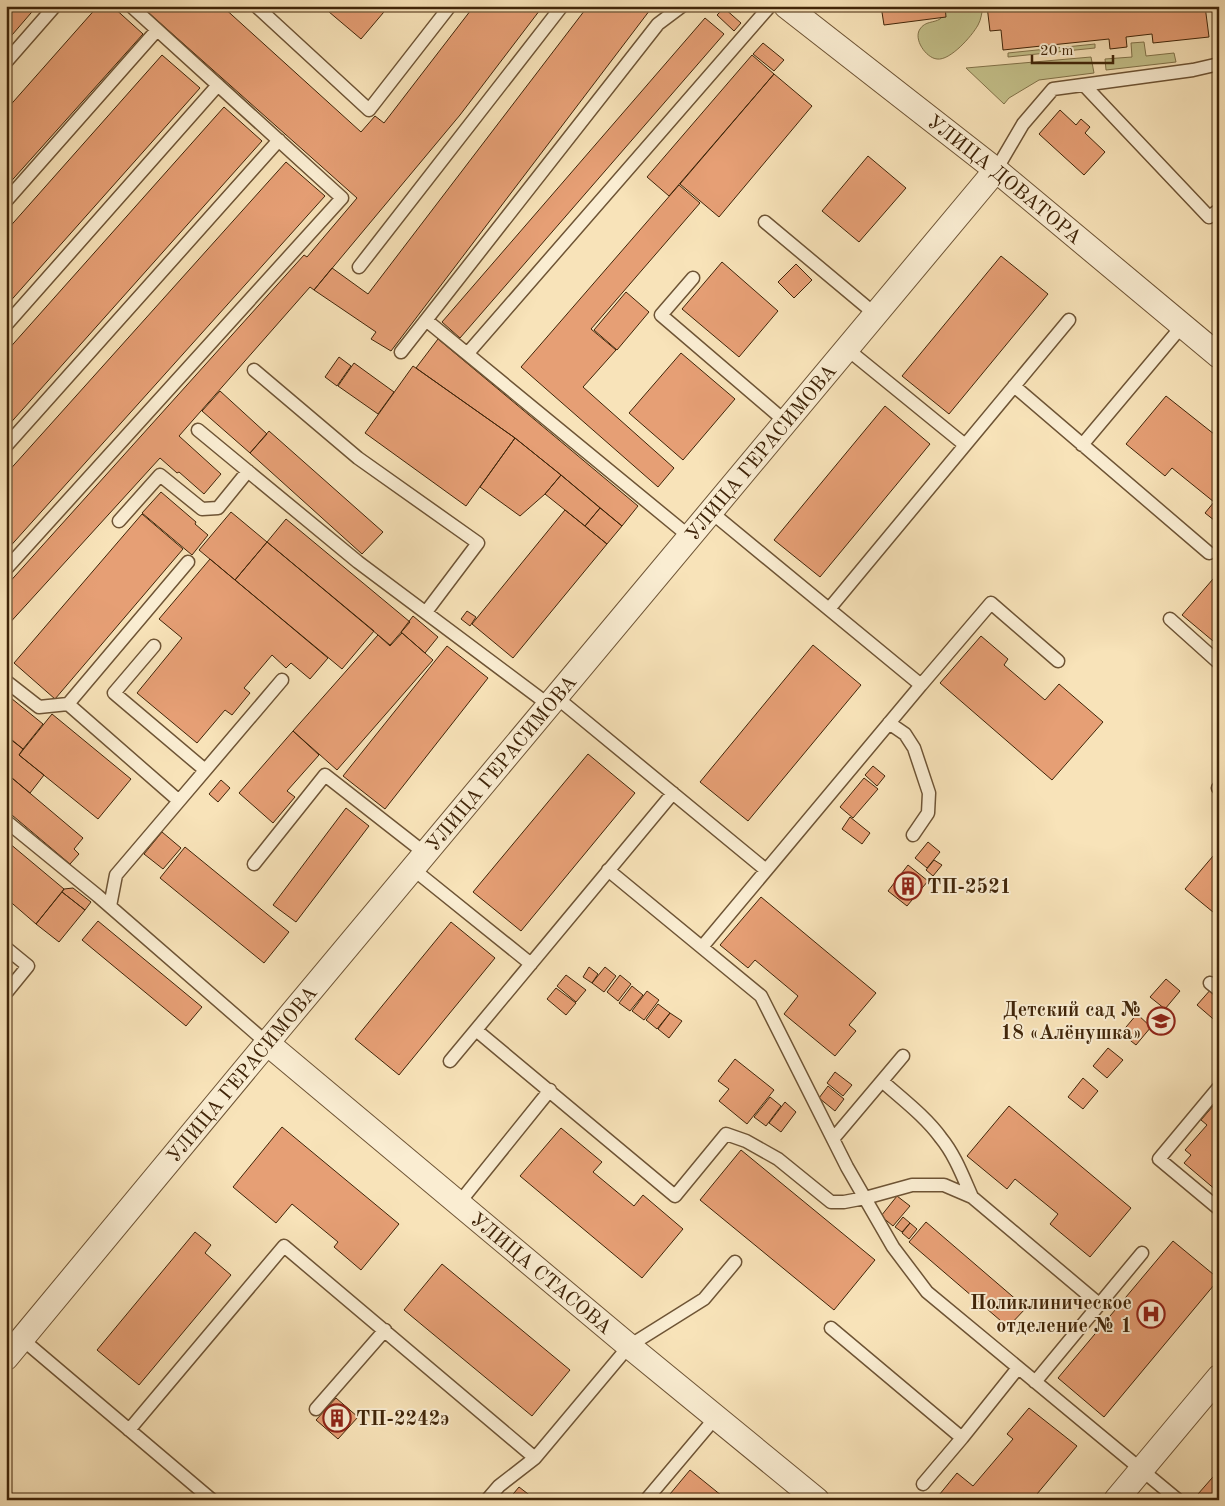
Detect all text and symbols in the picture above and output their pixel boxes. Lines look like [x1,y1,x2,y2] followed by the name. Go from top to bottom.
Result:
[1032,32,1114,64] scale bar
[1040,44,1074,59] text: 20 m
[923,112,1085,249] street label: УЛИЦА ДОВАТОРА
[683,361,841,545] street label: УЛИЦА ГЕРАСИМОВА
[423,672,581,856] street label: УЛИЦА ГЕРАСИМОВА
[893,871,923,901] building icon: ТП-2521
[927,877,1011,898] place label: ТП-2521
[164,983,322,1167] street label: УЛИЦА ГЕРАСИМОВА
[1001,1001,1142,1044] place label: Детский сад № 18 «Алёнушка»
[1146,1006,1176,1036] school or university icon: Детский сад № 18 «Алёнушка»
[466,1210,615,1339] street label: УЛИЦА СТАСОВА
[970,1294,1132,1337] place label: Поликлиническое отделение № 1
[1136,1299,1166,1329] hospital icon: Поликлиническое отделение № 1
[322,1403,352,1433] building icon: ТП-2242э
[356,1410,449,1430] place label: ТП-2242э

